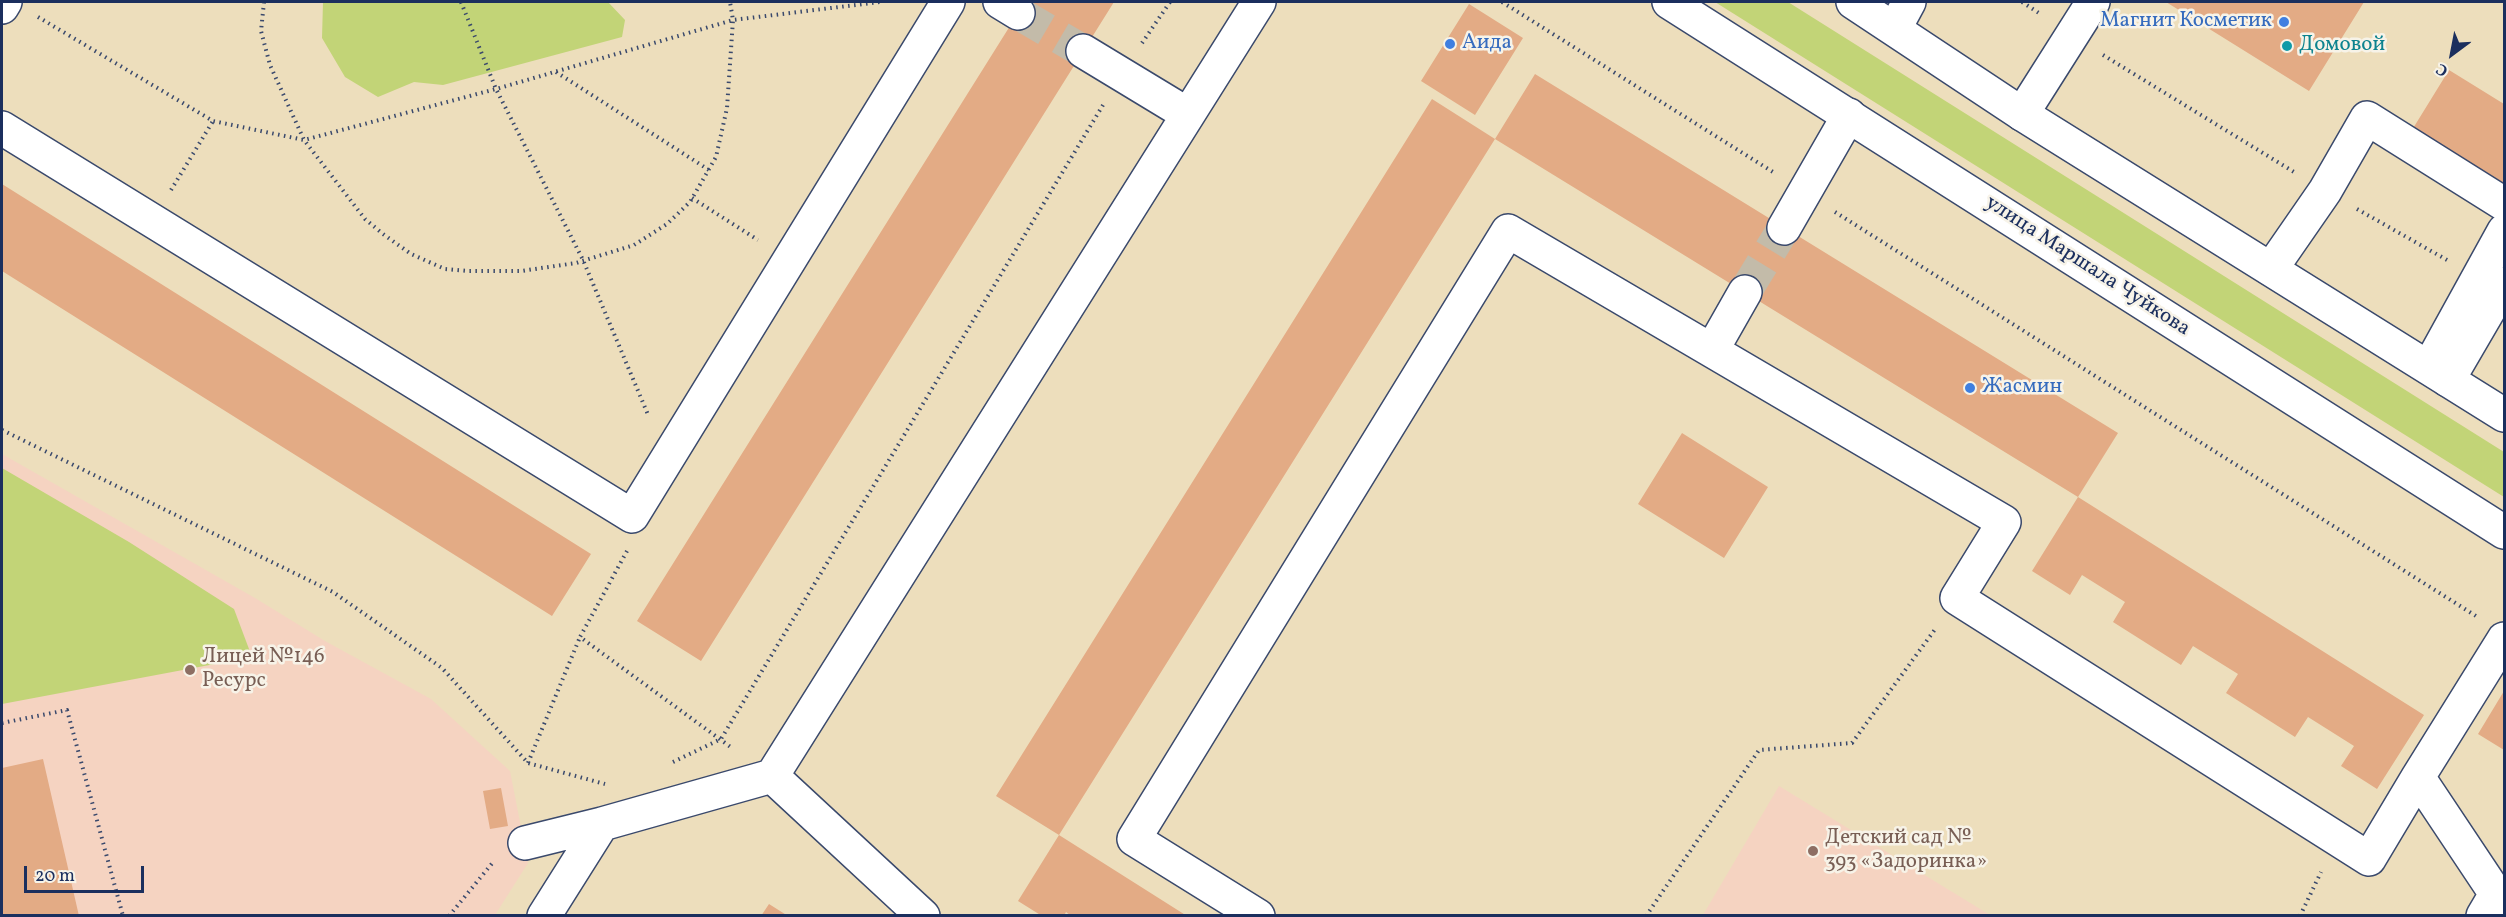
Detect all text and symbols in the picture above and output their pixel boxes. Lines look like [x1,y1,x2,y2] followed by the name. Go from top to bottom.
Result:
[2100,9,2272,35] place label: Магнит Косметик
[2277,15,2291,29] marker: Магнит Косметик
[2422,24,2482,84] north arrow
[1462,31,1512,57] place label: Аида
[2299,33,2385,59] place label: Домовой
[1443,37,1457,51] marker: Аида
[2280,39,2294,53] marker: Домовой
[2432,57,2453,81] text: С
[1980,191,2194,343] street label: улица Маршала Чуйкова
[1982,375,2062,401] place label: Жасмин
[1963,381,1977,395] marker: Жасмин
[202,645,325,695] place label: Лицей №146 Ресурс
[183,663,197,677] marker: Лицей №146 Ресурс
[1825,826,1987,876] place label: Детский сад № 393 «Задоринка»
[1806,844,1820,858] marker: Детский сад № 393 «Задоринка»
[27,854,147,892] scale bar
[35,864,75,889] text: 20 m

